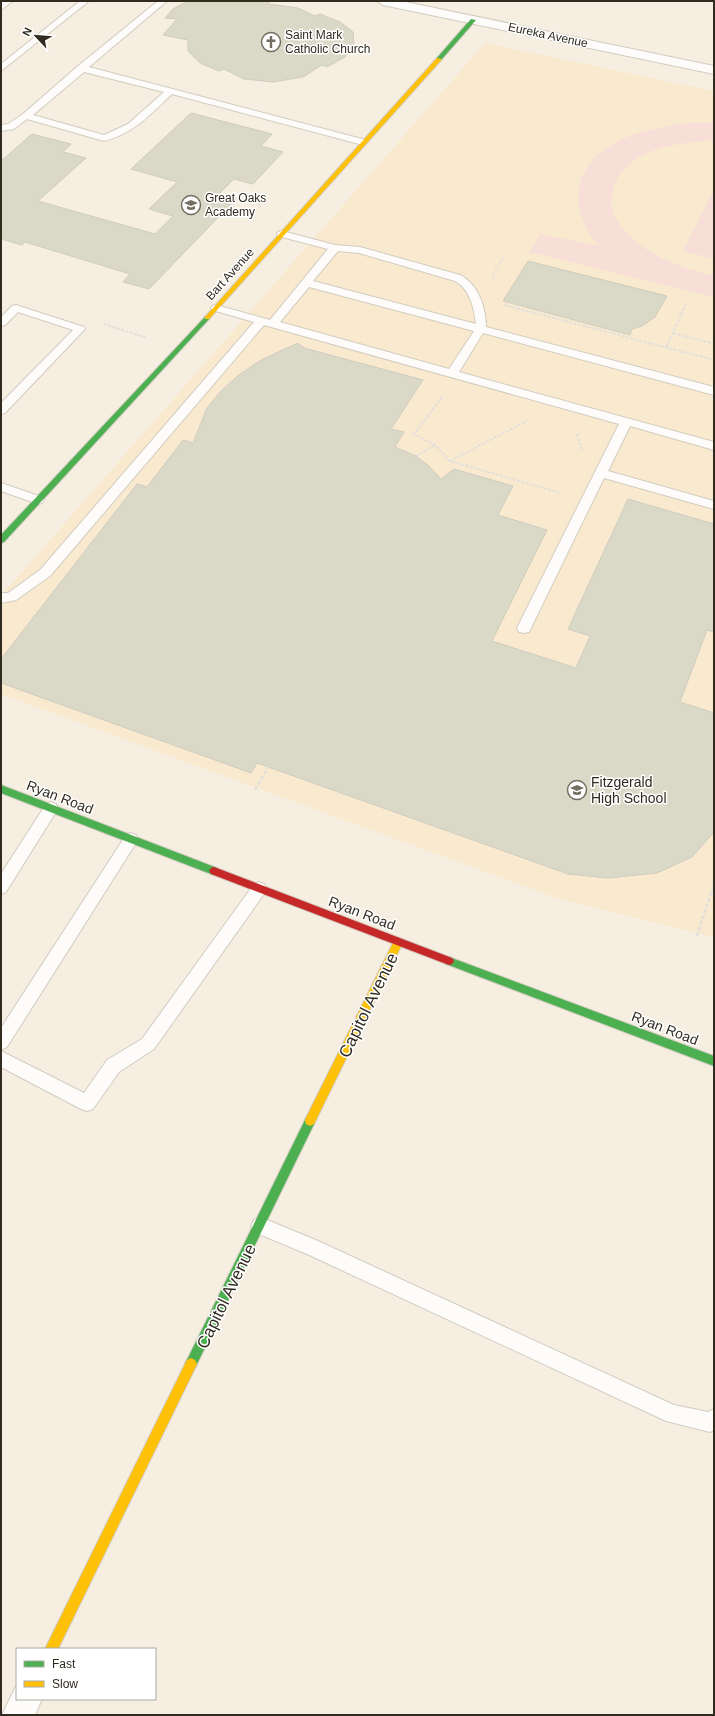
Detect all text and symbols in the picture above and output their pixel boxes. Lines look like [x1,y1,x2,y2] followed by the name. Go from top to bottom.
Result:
[16,16,56,56] north arrow
[507,20,589,50] street label: Eureka Avenue
[20,25,34,38] text: N
[285,28,370,56] place label: Saint Mark Catholic Church
[260,31,282,53] church icon: Saint Mark Catholic Church
[205,191,266,219] place label: Great Oaks Academy
[180,194,202,216] school or university icon: Great Oaks Academy
[203,245,257,303] street label: Bart Avenue
[591,774,667,806] place label: Fitzgerald High School
[24,777,96,817] street label: Ryan Road
[566,779,588,801] school or university icon: Fitzgerald High School
[326,893,398,933] street label: Ryan Road
[335,950,402,1061] street label: Capitol Avenue
[629,1008,701,1048] street label: Ryan Road
[193,1241,260,1352] street label: Capitol Avenue
[16,1648,156,1700] legend
[52,1657,76,1671] text: Fast
[52,1677,78,1691] text: Slow

